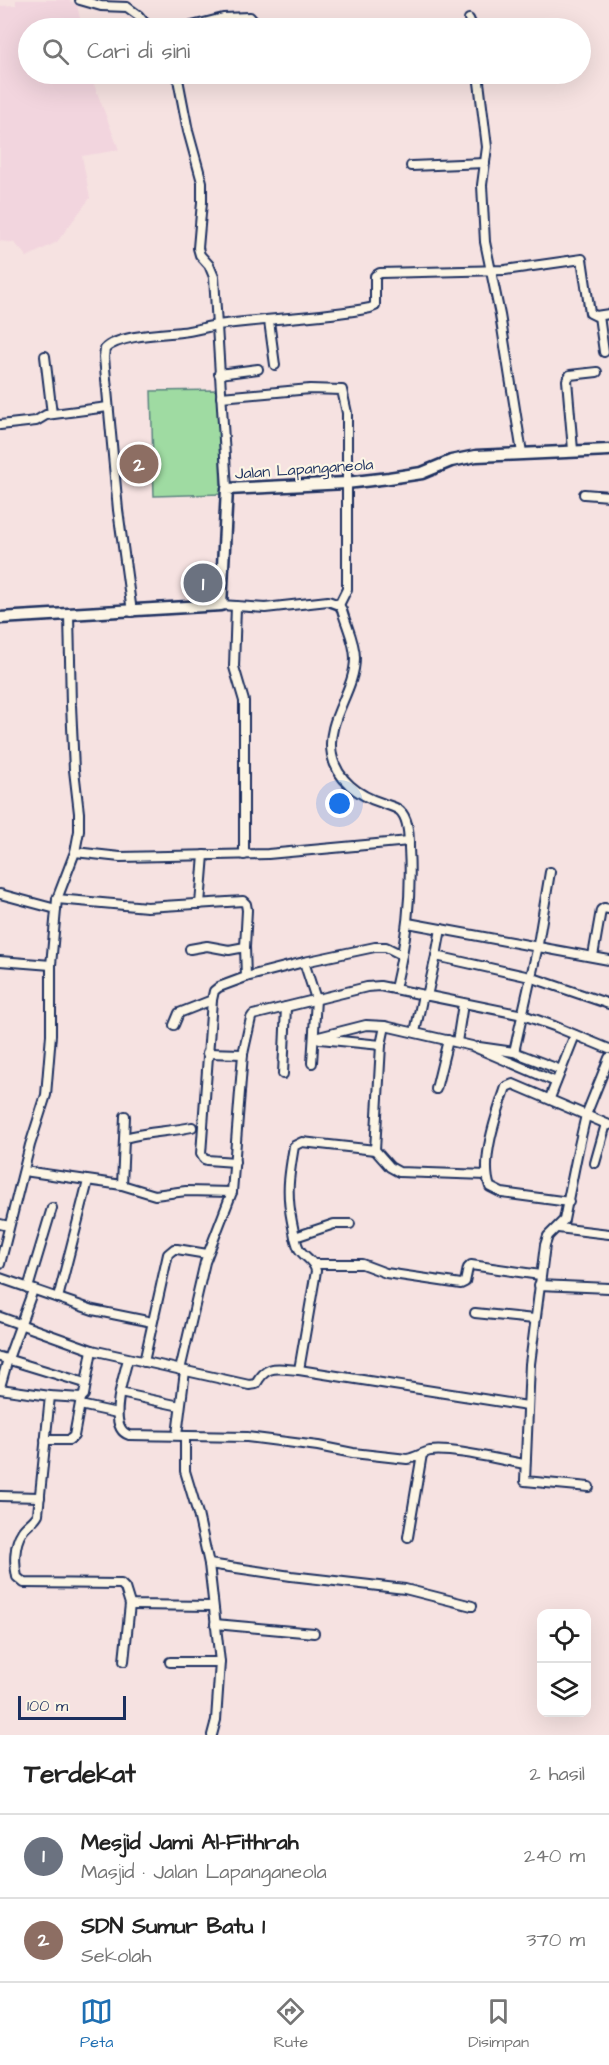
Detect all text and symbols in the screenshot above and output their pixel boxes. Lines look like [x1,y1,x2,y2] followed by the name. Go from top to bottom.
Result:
[18,18,591,84] search box
[39,35,72,68] icon: search
[87,36,190,67] text: Cari di sini
[120,442,158,486] pin: 2
[234,453,374,486] street label: Jalan Lapanganeola
[184,560,222,606] pin: 1
[325,789,354,818] your location
[537,1609,591,1717] map controls
[537,1609,591,1663] button: locate
[537,1663,591,1717] button: layers
[18,1693,126,1720] scale bar
[27,1695,68,1717] text: 100 m
[24,1756,136,1792] text: Terdekat
[529,1760,585,1788] text: 2 hasil
[81,1827,299,1858] text: Mesjid Jami Al-Fithrah
[42,1842,45,1870] text: 1
[524,1842,585,1870] text: 240 m
[81,1858,327,1886] text: Masjid · Jalan Lapanganeola
[81,1911,265,1942] text: SDN Sumur Batu 1
[38,1926,49,1954] text: 2
[526,1926,585,1954] text: 370 m
[81,1942,151,1970] text: Sekolah
[80,1995,113,2053] tab: Peta
[274,1995,308,2053] tab: Rute
[468,1995,529,2053] tab: Disimpan

